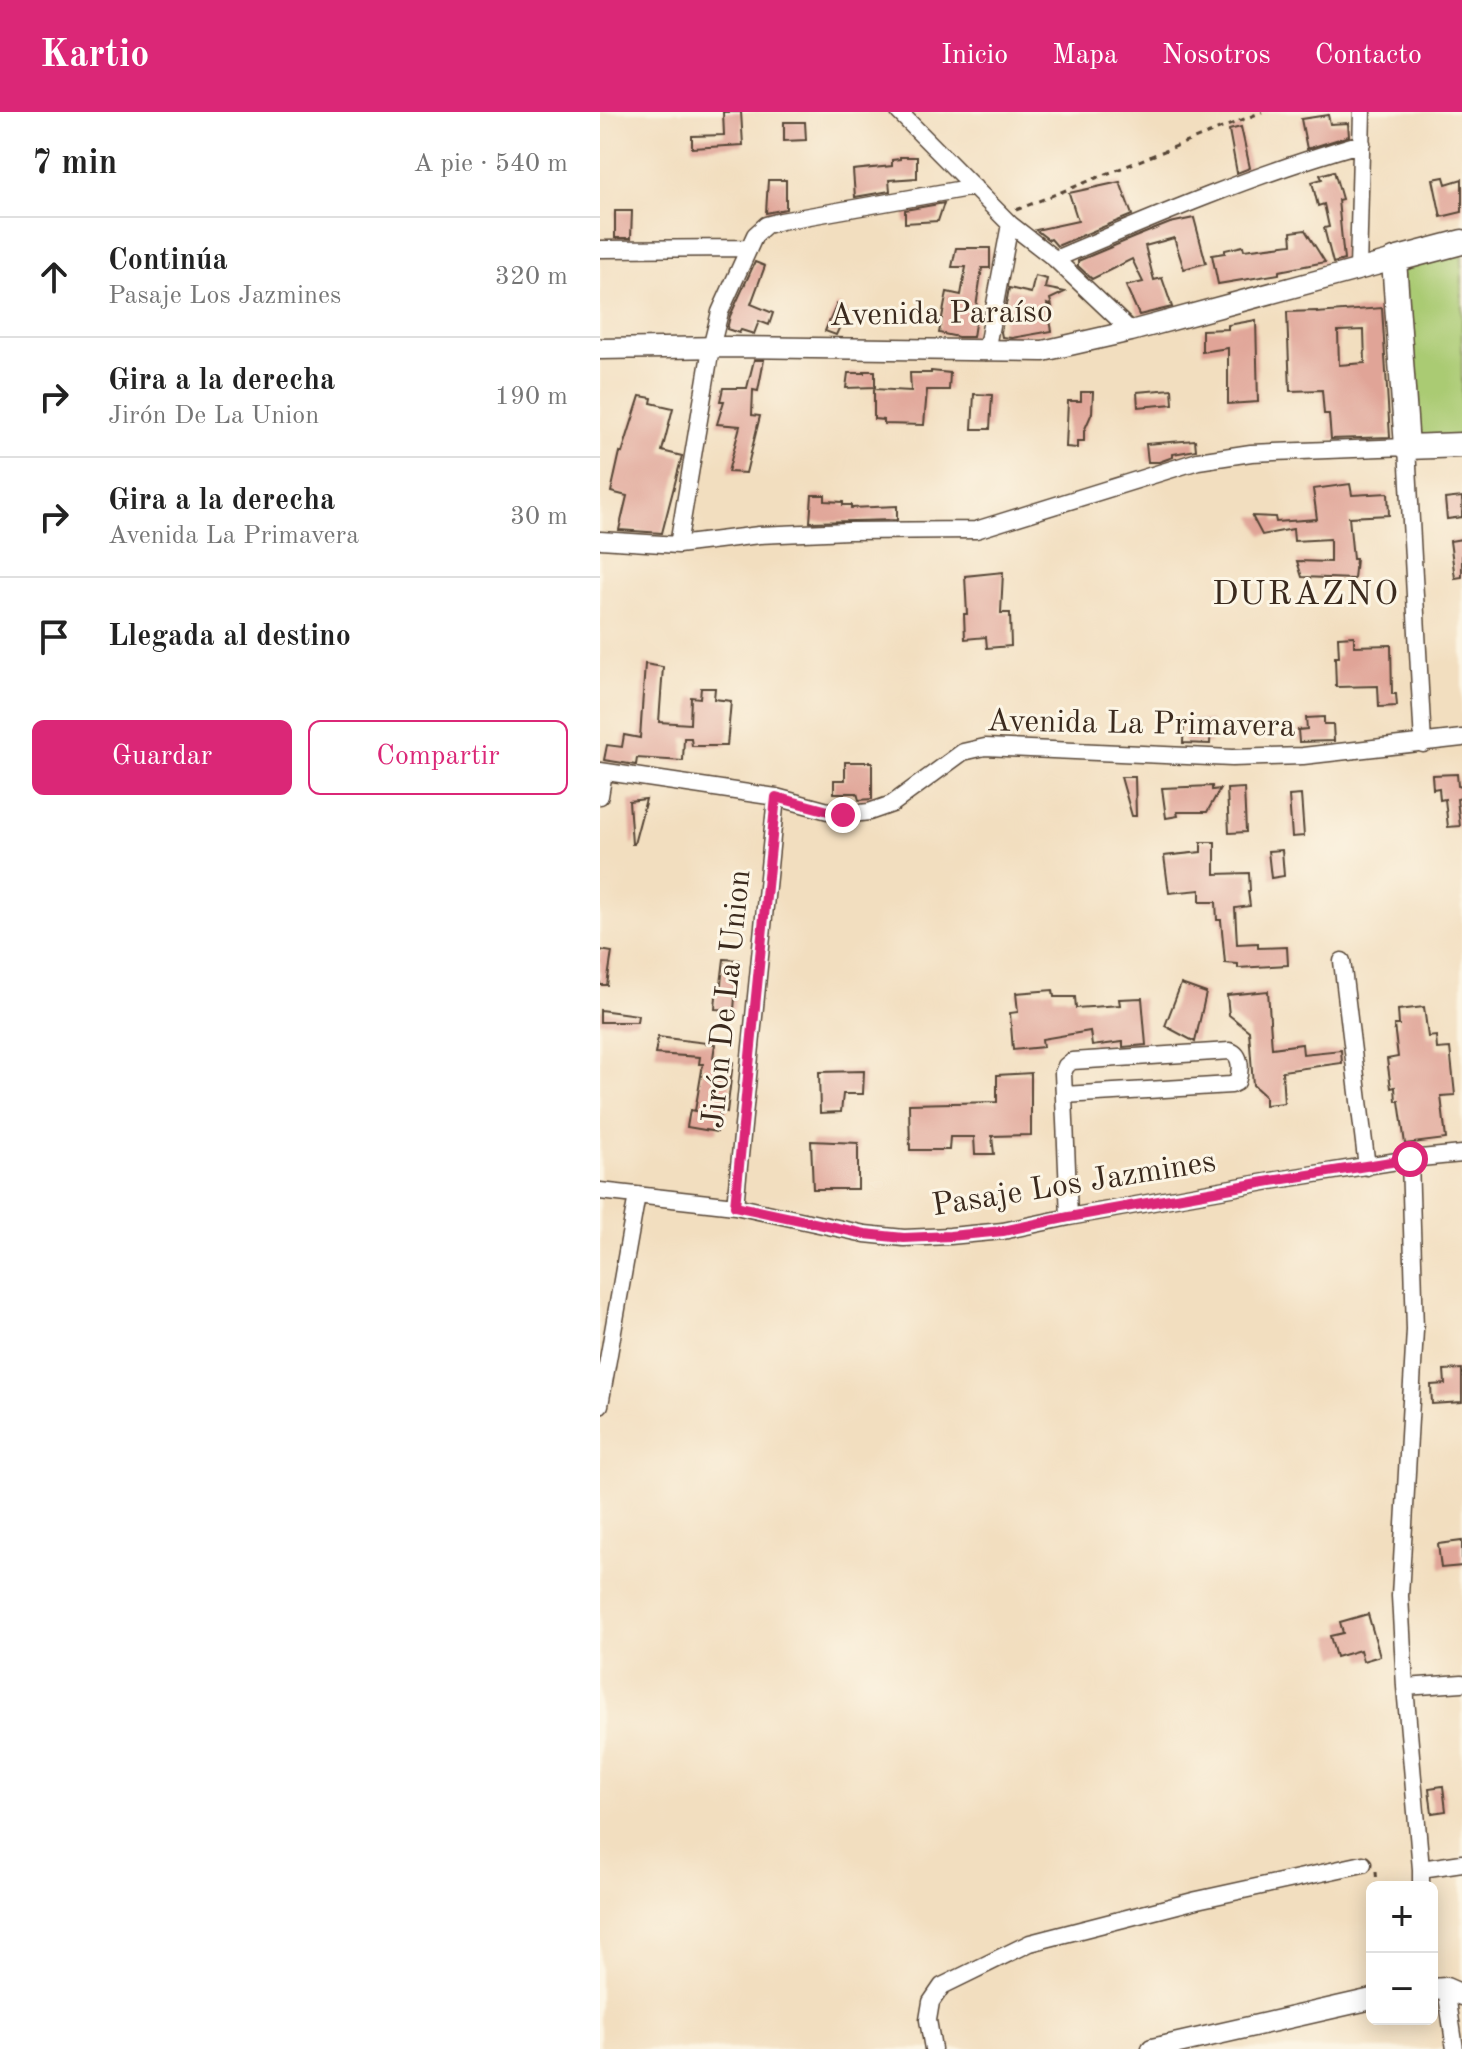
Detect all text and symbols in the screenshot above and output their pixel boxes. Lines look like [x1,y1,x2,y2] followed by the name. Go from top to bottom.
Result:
[40,37,149,75] text: Kartio
[941,42,1008,70] text: Inicio
[1052,42,1118,70] text: Mapa
[1162,42,1271,70] text: Nosotros
[1315,42,1422,70] text: Contacto
[32,147,117,181] text: 7 min
[413,151,568,177] text: A pie · 540 m
[108,246,228,276] text: Continúa
[32,255,76,299] icon: ahead
[495,264,568,290] text: 320 m
[108,283,341,309] text: Pasaje Los Jazmines
[829,297,1053,333] street label: Avenida Paraíso
[108,366,335,396] text: Gira a la derecha
[32,375,76,419] icon: right
[495,384,568,410] text: 190 m
[108,403,319,429] text: Jirón De La Union
[108,486,335,516] text: Gira a la derecha
[32,495,76,539] icon: right
[510,504,568,530] text: 30 m
[108,523,359,549] text: Avenida La Primavera
[1212,578,1400,612] district label: DURAZNO
[32,615,76,659] icon: arrive
[108,622,351,652] text: Llegada al destino
[986,706,1296,744] street label: Avenida La Primavera
[32,720,292,795] button: Guardar
[308,720,568,795] button: Compartir
[825,797,861,833] route end
[698,868,758,1130] street label: Jirón De La Union
[1392,1141,1428,1177] route start
[930,1147,1218,1223] street label: Pasaje Los Jazmines
[1366,1881,1438,2025] map controls
[1366,1881,1438,1953] button: +
[1366,1953,1438,2025] button: −

